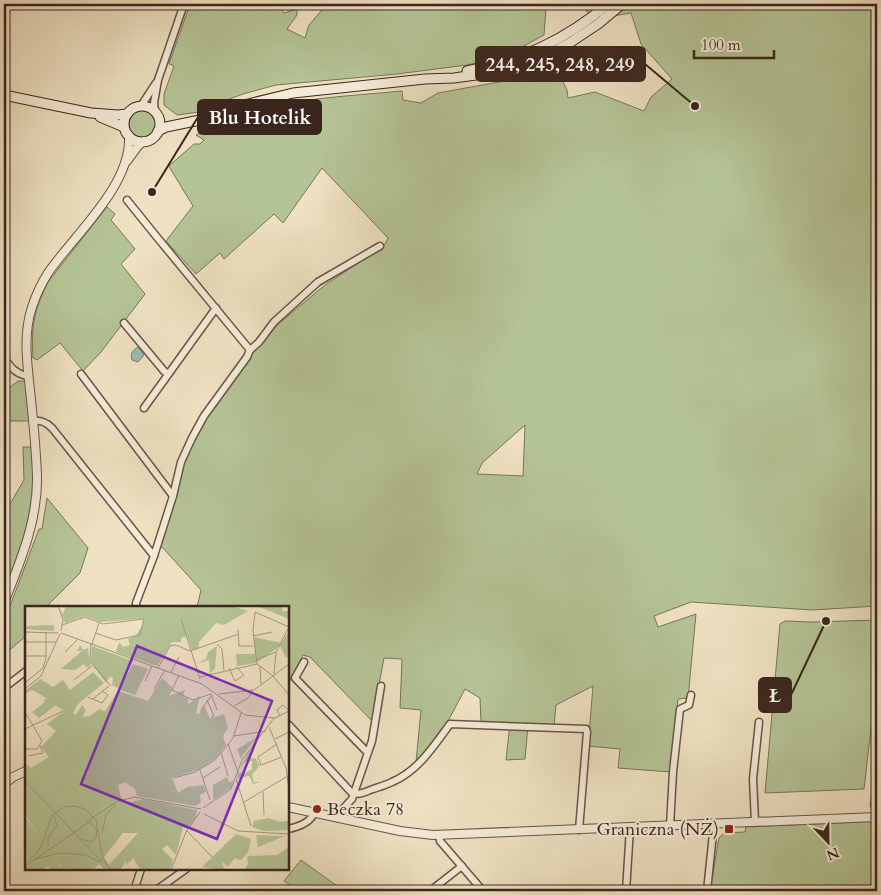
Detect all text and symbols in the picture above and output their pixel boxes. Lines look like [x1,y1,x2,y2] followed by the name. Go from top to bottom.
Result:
[694,28,774,60] scale bar
[701,35,741,55] text: 100 m
[476,47,645,81] callout: 244, 245, 248, 249
[486,52,635,78] text: 244, 245, 248, 249
[198,100,321,134] callout: Blu Hotelik
[209,105,312,131] text: Blu Hotelik
[25,606,289,870] inset map
[759,678,791,712] callout: Ł
[769,683,781,709] text: Ł
[327,797,404,822] place label: Beczka 78
[311,803,323,815] marker: Beczka 78
[596,817,719,842] place label: Graniczna (NŻ)
[804,818,854,868] north arrow
[723,823,735,835] marker: Graniczna (NŻ)
[823,843,842,865] text: N

